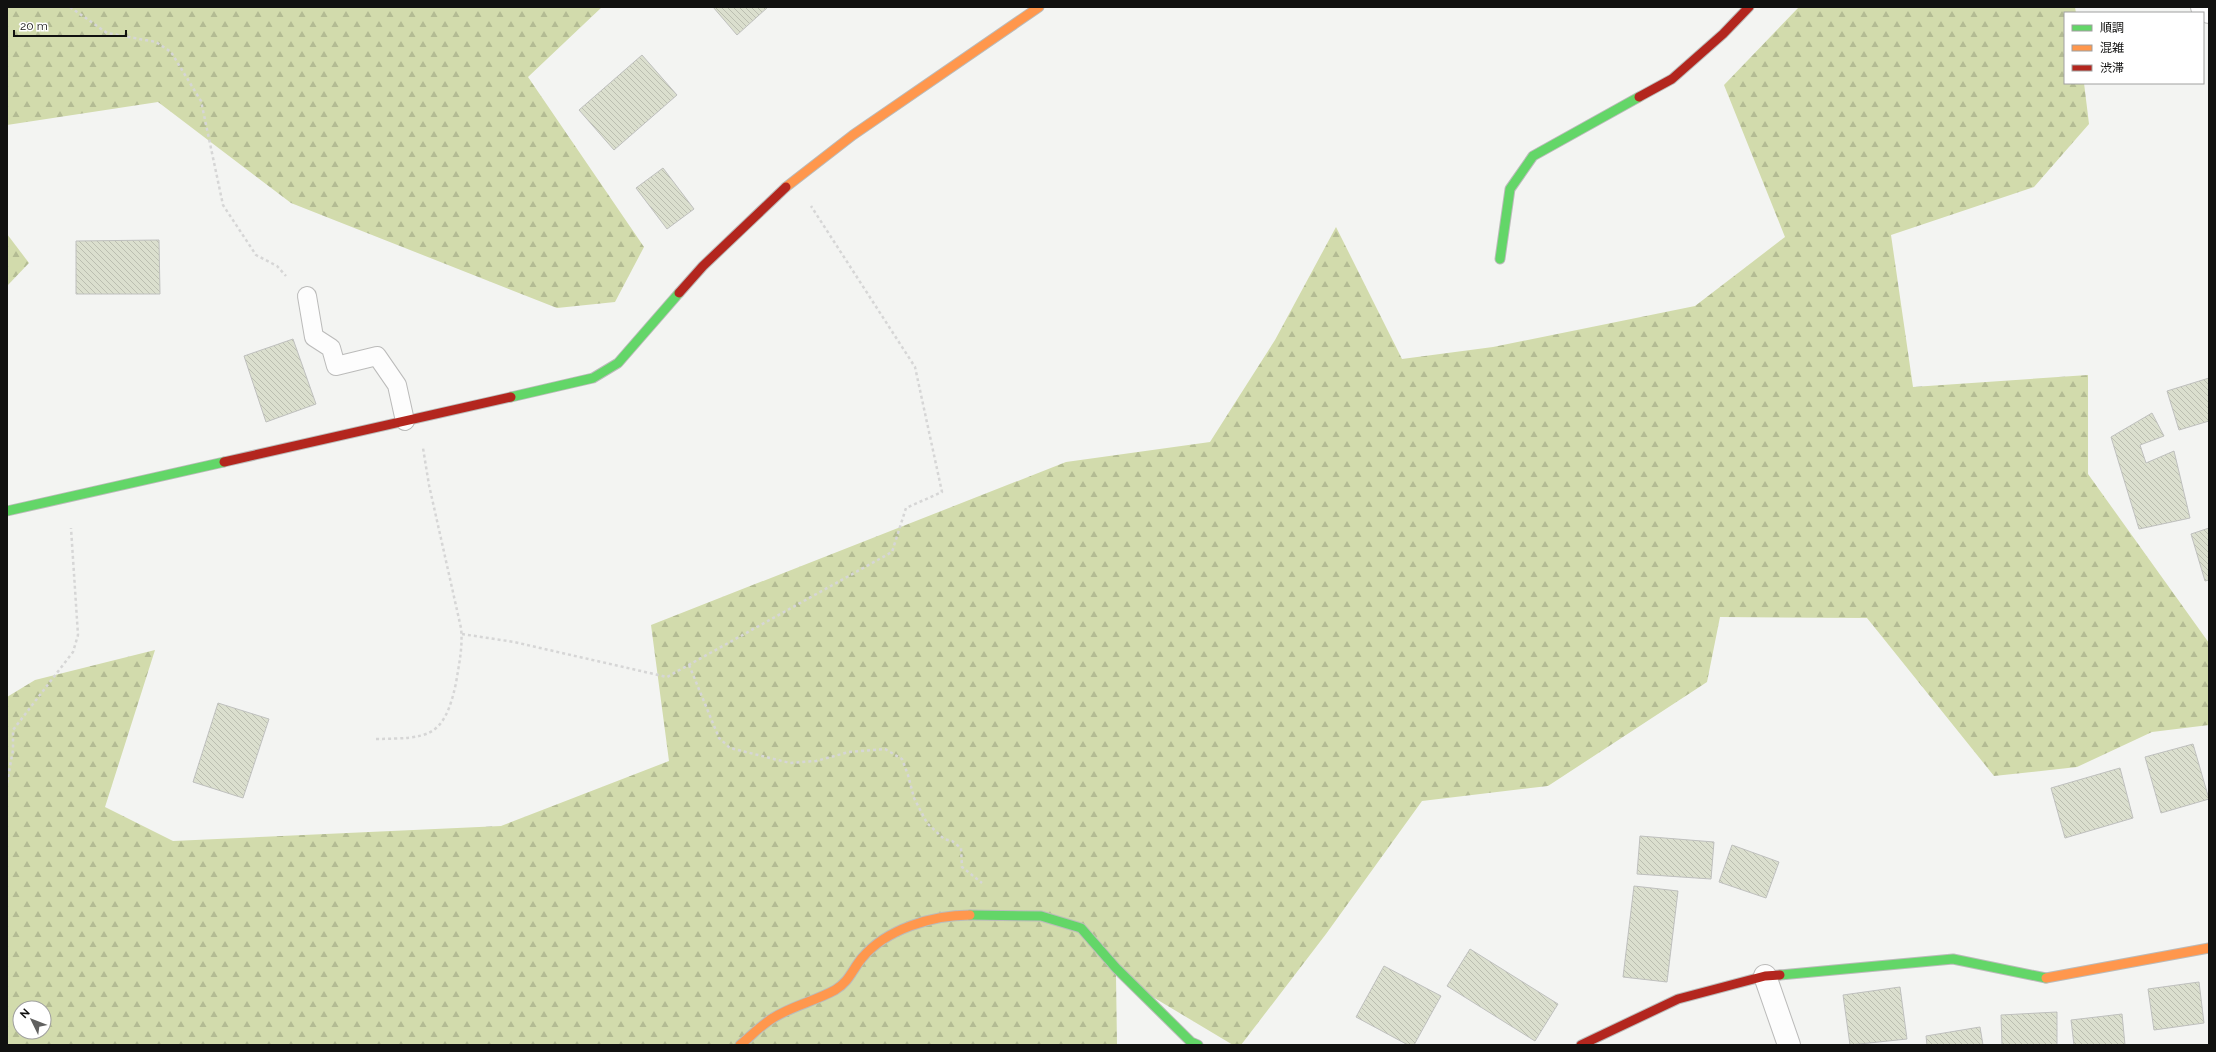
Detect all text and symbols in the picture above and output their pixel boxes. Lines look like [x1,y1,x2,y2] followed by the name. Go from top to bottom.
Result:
[14,12,126,38] scale bar
[2064,12,2204,84] legend
[20,19,48,33] text: 20 m
[2100,21,2124,35] text: 順調
[2100,41,2124,55] text: 混雑
[2100,61,2124,75] text: 渋滞
[12,1000,52,1040] north arrow
[17,1006,33,1021] text: N

